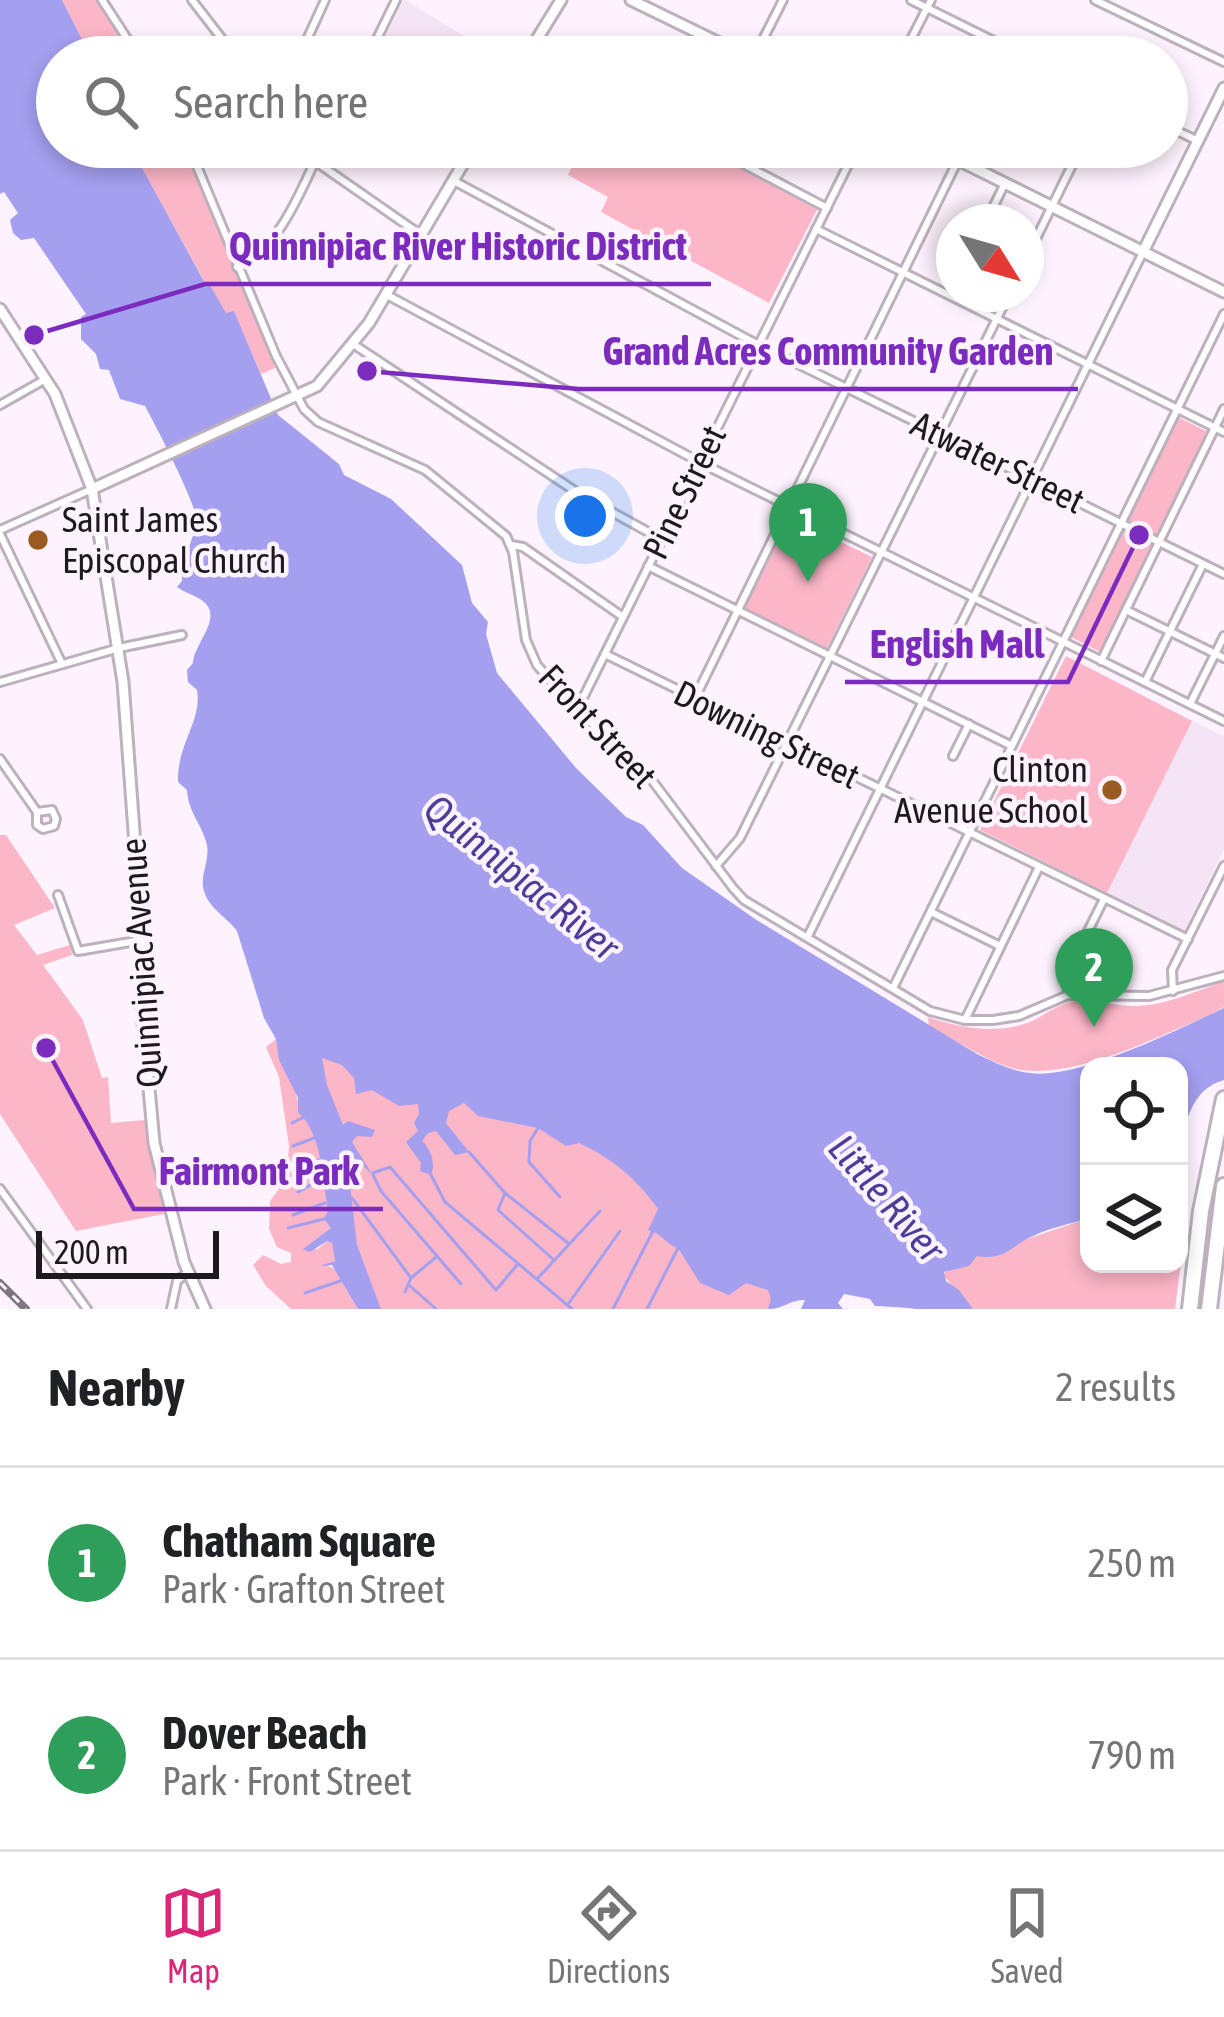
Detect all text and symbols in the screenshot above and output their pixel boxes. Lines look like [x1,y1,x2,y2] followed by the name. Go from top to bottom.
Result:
[36,36,1188,168] search box
[78,69,144,135] icon: search
[174,76,368,128] text: Search here
[936,204,1044,312] north arrow
[205,209,711,284] callout: Quinnipiac River Historic District
[229,224,688,268] text: Quinnipiac River Historic District
[579,314,1078,389] callout: Grand Acres Community Garden
[603,329,1053,373] text: Grand Acres Community Garden
[905,402,1091,522] street label: Atwater Street
[634,419,734,565] street label: Pine Street
[769,483,847,582] pin: 1
[555,486,615,546] your location
[62,498,286,581] place label: Saint James Episcopal Church
[25,527,51,553] marker: Saint James Episcopal Church
[845,607,1068,682] callout: English Mall
[870,622,1045,666] text: English Mall
[530,656,666,796] street label: Front Street
[668,671,866,797] street label: Downing Street
[894,748,1088,831] place label: Clinton Avenue School
[1099,777,1125,803] marker: Clinton Avenue School
[416,786,629,969] water label: Quinnipiac River
[111,837,171,1089] street label: Quinnipiac Avenue
[1055,928,1133,1027] pin: 2
[1080,1057,1188,1273] map controls
[1080,1057,1188,1165] button: locate
[820,1126,955,1271] water label: Little River
[134,1134,383,1209] callout: Fairmont Park
[159,1149,360,1193] text: Fairmont Park
[1080,1165,1188,1273] button: layers
[36,1225,219,1278] scale bar
[54,1233,129,1271] text: 200 m
[48,1358,185,1417] text: Nearby
[1055,1365,1176,1409] text: 2 results
[162,1515,436,1567] text: Chatham Square
[78,1541,96,1585] text: 1
[1088,1541,1176,1585] text: 250 m
[162,1567,445,1611] text: Park · Grafton Street
[162,1707,367,1759] text: Dover Beach
[78,1733,96,1777] text: 2
[1088,1733,1176,1777] text: 790 m
[162,1759,412,1803] text: Park · Front Street
[160,1880,226,1990] tab: Map
[547,1880,670,1990] tab: Directions
[991,1880,1064,1990] tab: Saved

